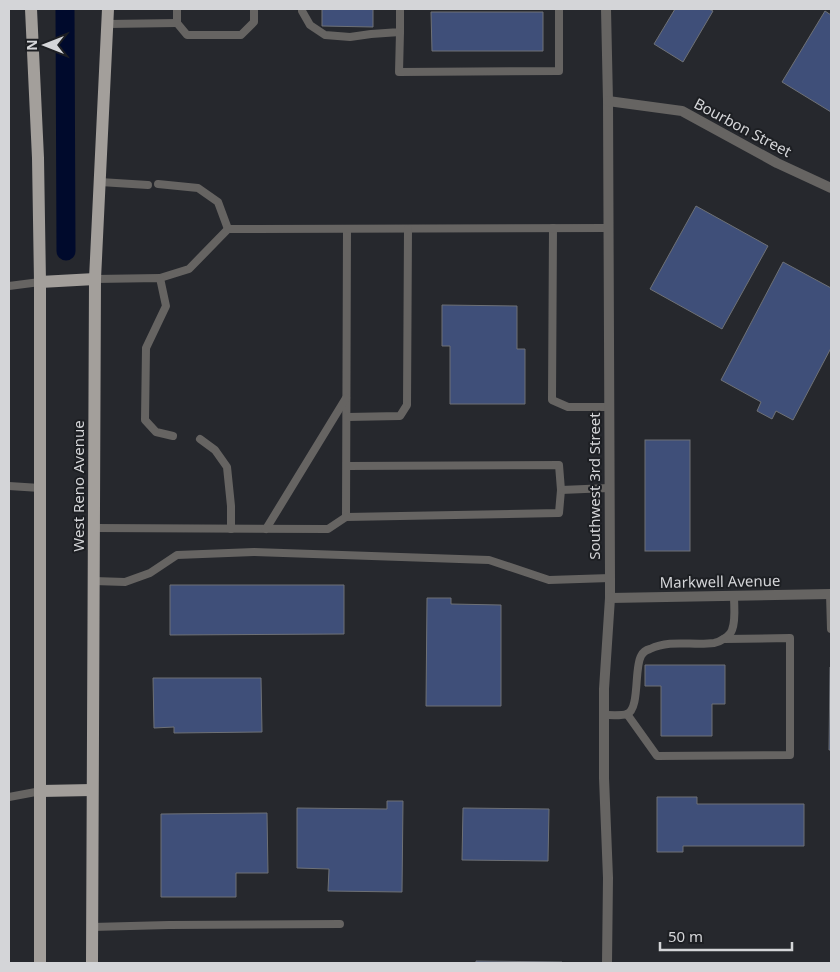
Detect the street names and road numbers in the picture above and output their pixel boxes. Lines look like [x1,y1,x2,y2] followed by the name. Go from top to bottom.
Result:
[691,93,796,161] street label: Bourbon Street
[584,412,604,560] street label: Southwest 3rd Street
[68,420,88,552] street label: West Reno Avenue
[659,570,781,592] street label: Markwell Avenue

